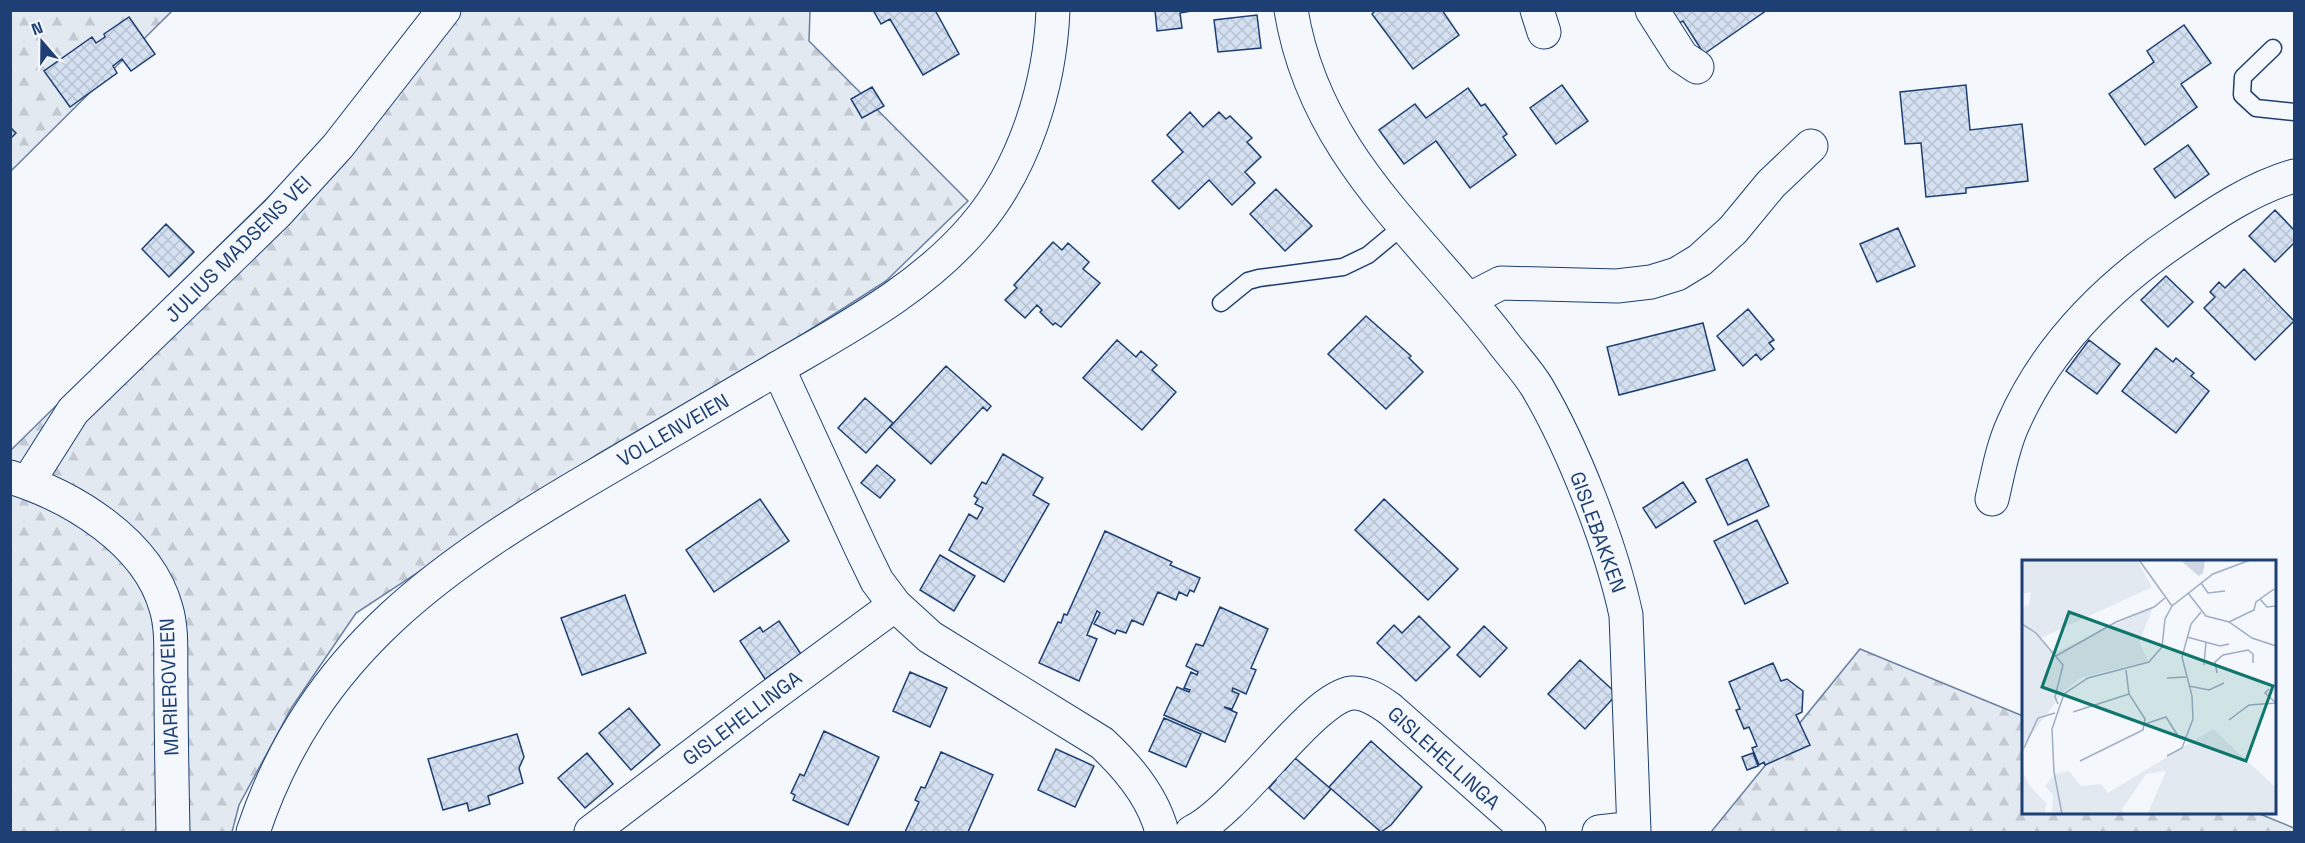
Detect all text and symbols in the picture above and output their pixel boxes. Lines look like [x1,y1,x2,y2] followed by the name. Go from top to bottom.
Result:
[12,12,72,72] north arrow
[28,17,46,40] text: N
[159,170,317,328] street label: JULIUS MADSENS VEI
[612,388,734,472] street label: VOLLENVEIEN
[1564,468,1632,596] street label: GISLEBAKKEN
[2022,560,2275,813] inset map
[154,618,184,756] street label: MARIEROVEIEN
[677,664,807,771] street label: GISLEHELLINGA
[1382,701,1506,816] street label: GISLEHELLINGA

